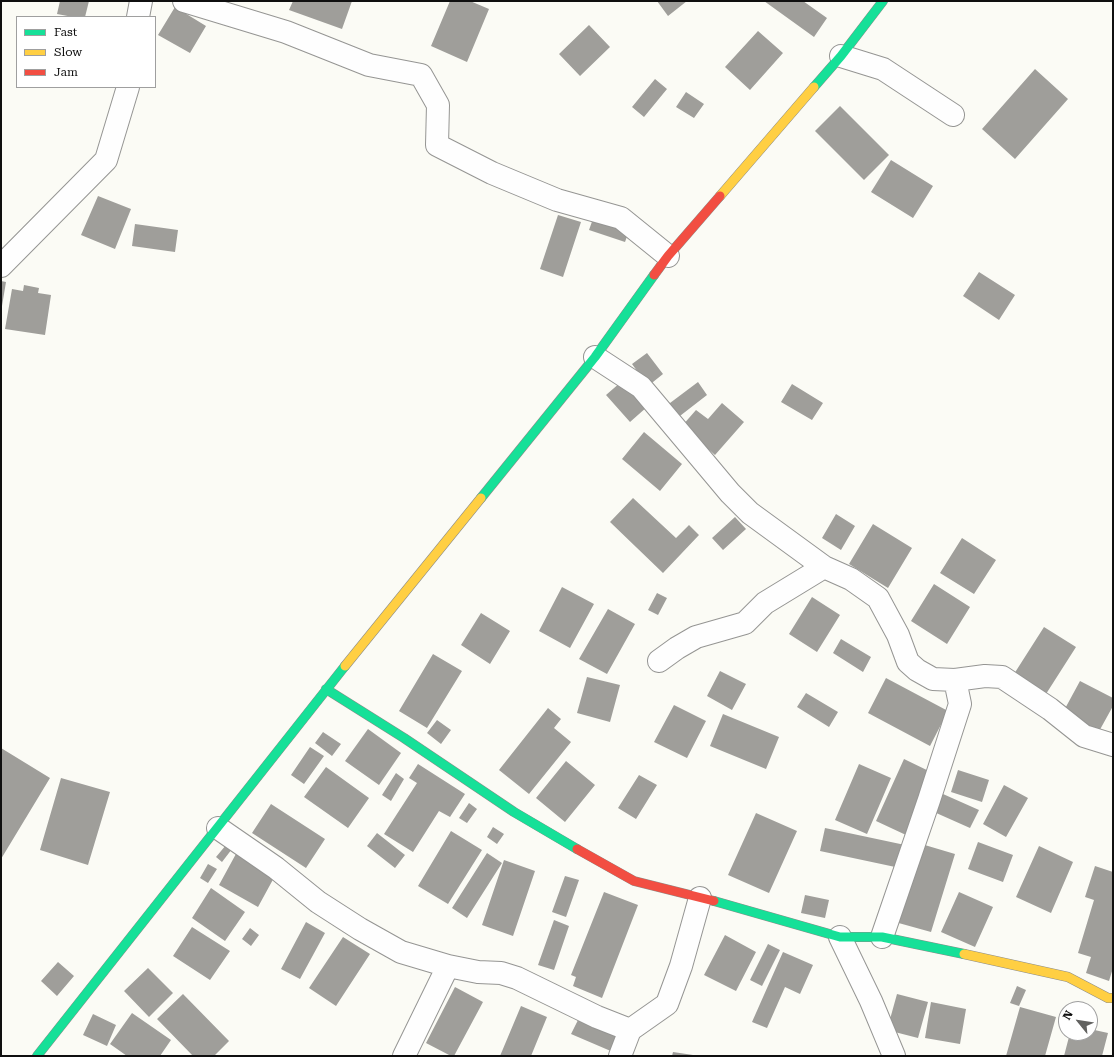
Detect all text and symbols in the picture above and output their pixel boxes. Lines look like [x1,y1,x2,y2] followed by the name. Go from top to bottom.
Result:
[16,16,156,88] legend
[54,25,77,39] text: Fast
[54,45,82,59] text: Slow
[54,65,78,79] text: Jam
[1058,1001,1098,1041] north arrow
[1060,1008,1076,1022] text: N

